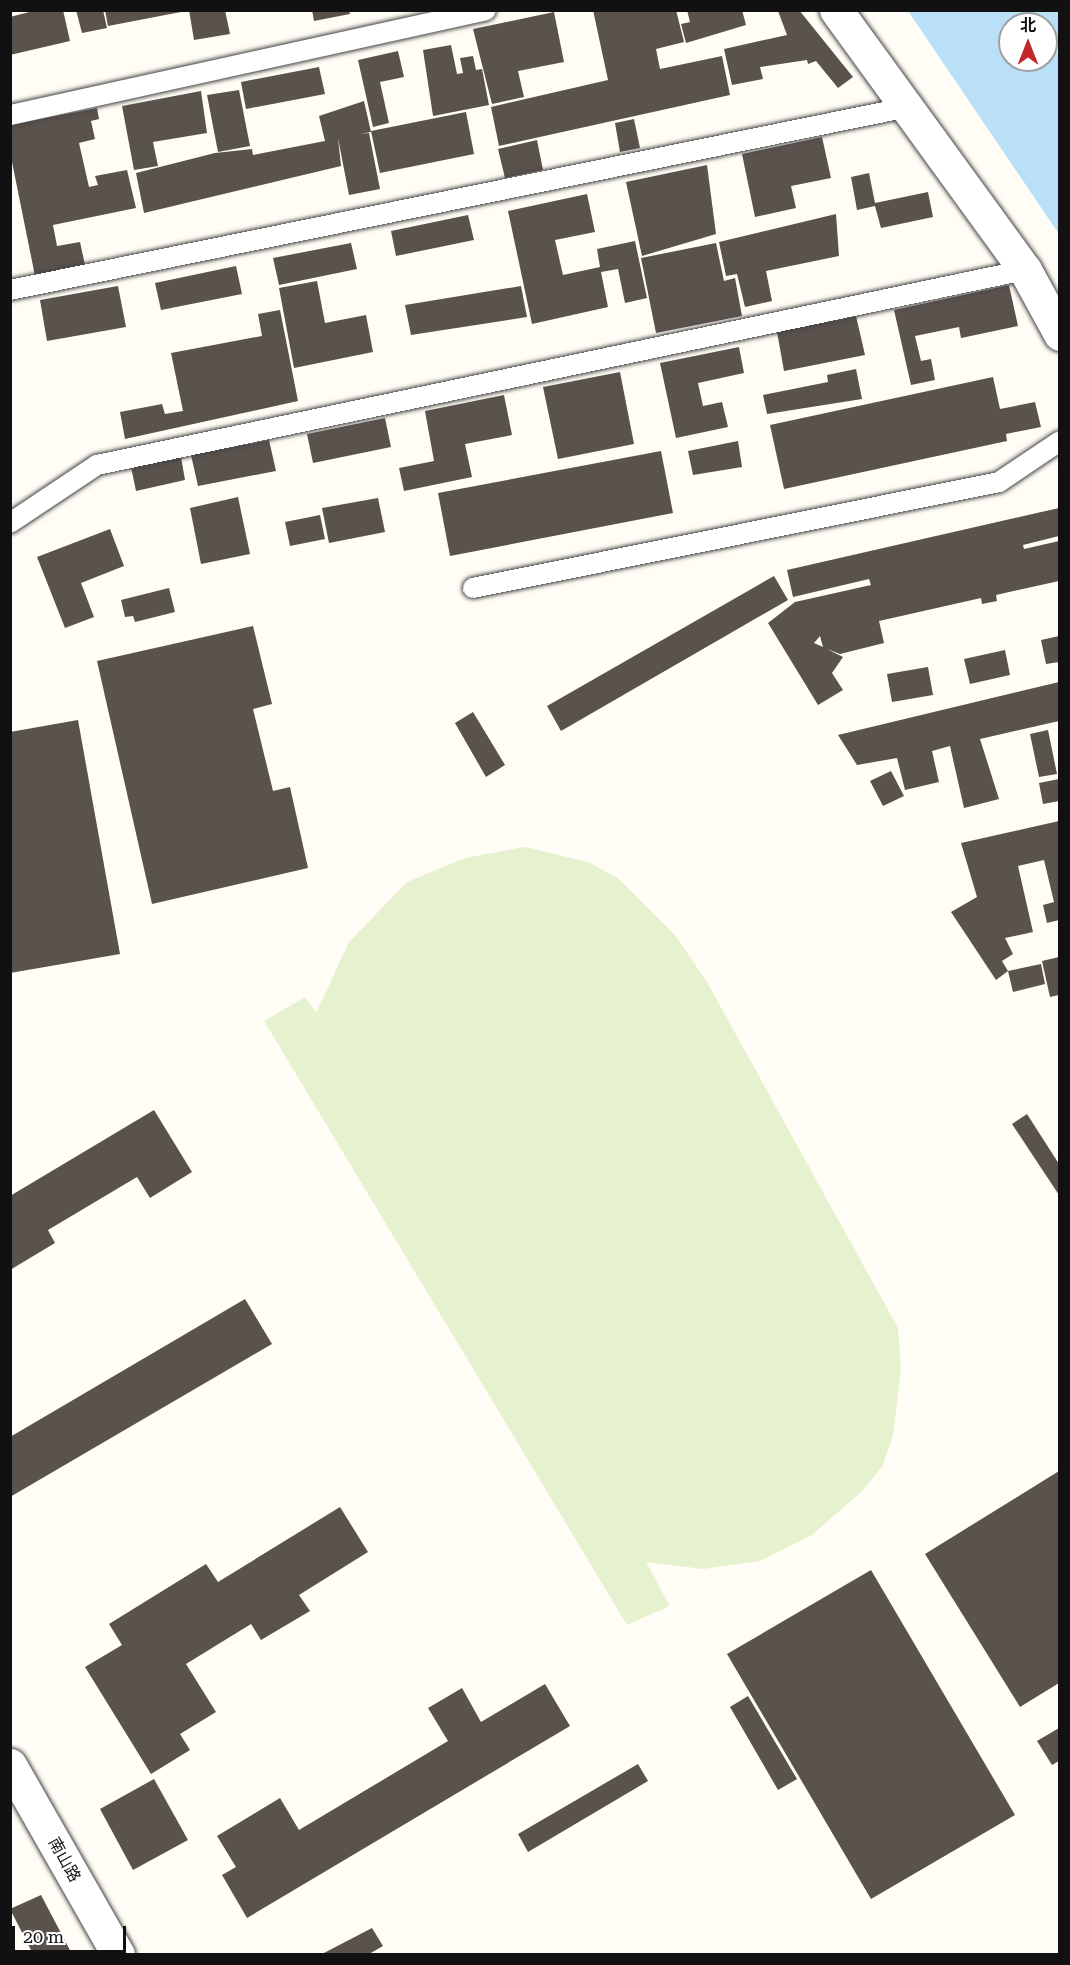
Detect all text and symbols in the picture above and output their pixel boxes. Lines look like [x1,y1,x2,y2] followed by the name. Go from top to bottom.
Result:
[998,12,1058,72] north arrow
[1020,16,1036,35] text: 北
[44,1834,84,1886] street label: 南山路
[15,1914,129,1952] scale bar
[23,1926,64,1947] text: 20 m

